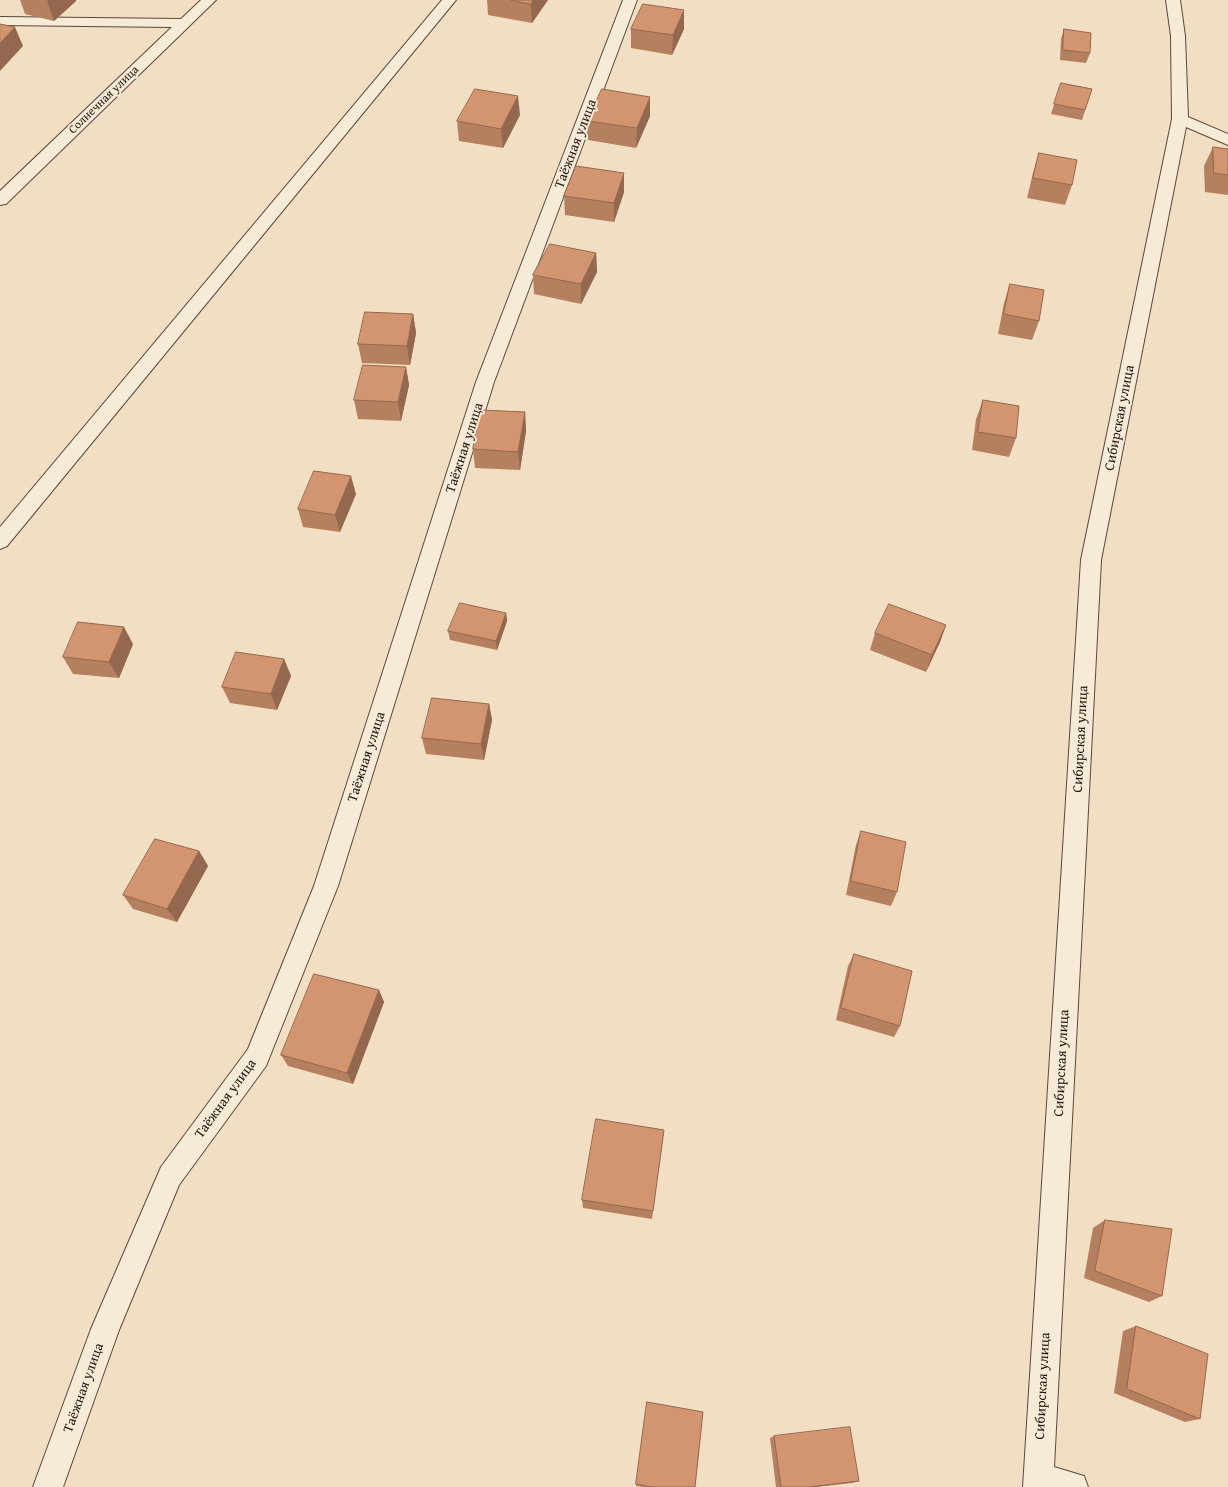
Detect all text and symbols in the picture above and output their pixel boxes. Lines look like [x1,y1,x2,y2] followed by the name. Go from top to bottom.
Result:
[66,63,142,137] street label: Солнечная улица
[551,97,601,191] street label: Таёжная улица
[1102,364,1138,472] street label: Сибирская улица
[442,401,488,495] street label: Таёжная улица
[1070,685,1092,793] street label: Сибирская улица
[344,710,390,804] street label: Таёжная улица
[1051,1009,1073,1117] street label: Сибирская улица
[192,1056,260,1142] street label: Таёжная улица
[1032,1332,1054,1440] street label: Сибирская улица
[60,1341,108,1435] street label: Таёжная улица

